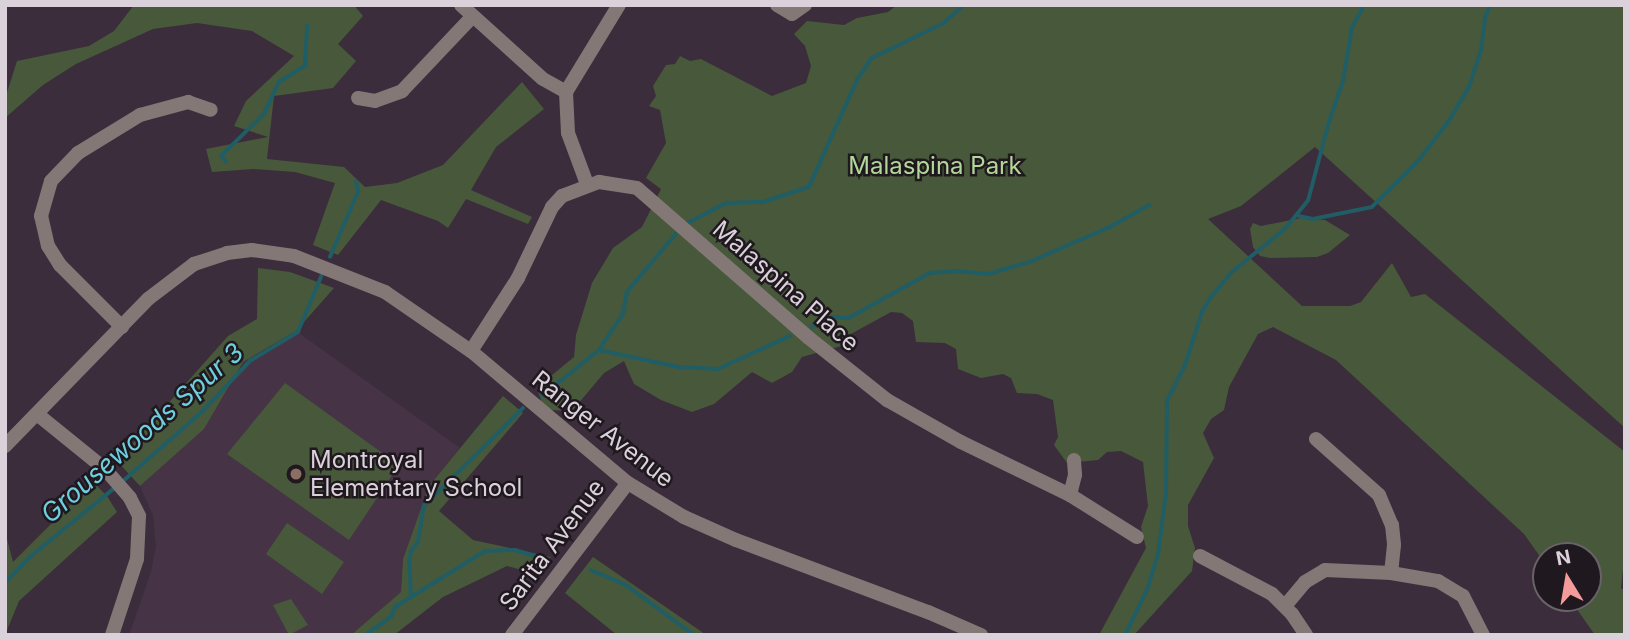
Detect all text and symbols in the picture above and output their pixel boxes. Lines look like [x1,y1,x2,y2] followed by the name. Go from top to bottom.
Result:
[848,152,1022,180] park label: Malaspina Park
[707,215,865,357] street label: Malaspina Place
[34,337,250,529] water label: Grousewoods Spur 3
[526,365,680,493] street label: Ranger Avenue
[310,446,522,502] place label: Montroyal Elementary School
[288,466,304,482] marker: Montroyal Elementary School
[493,474,611,616] street label: Sarita Avenue
[1532,542,1602,612] north arrow
[1554,545,1573,571] text: N

